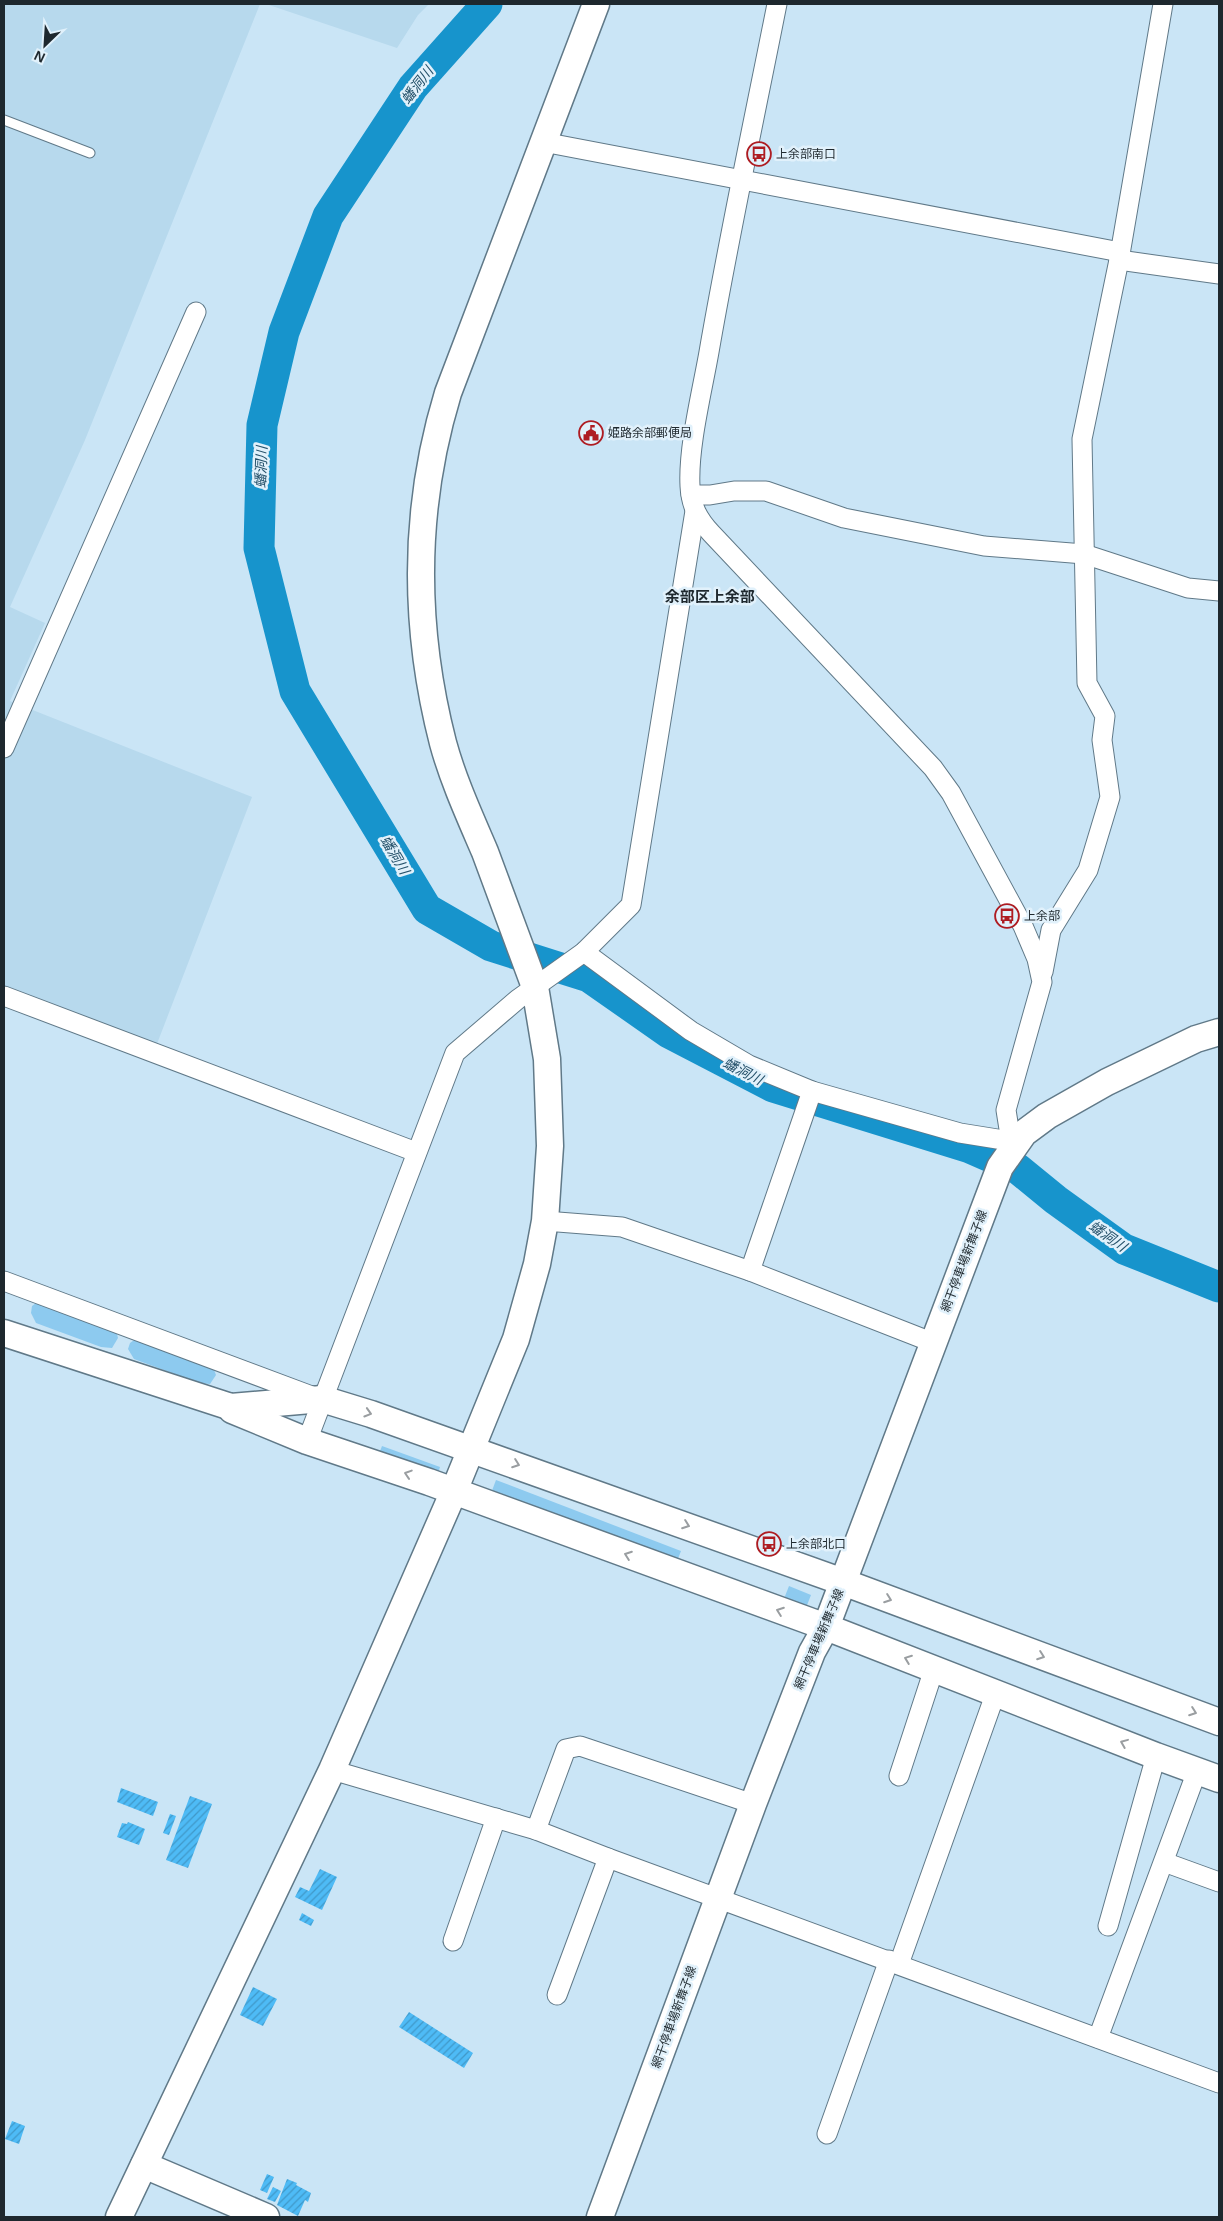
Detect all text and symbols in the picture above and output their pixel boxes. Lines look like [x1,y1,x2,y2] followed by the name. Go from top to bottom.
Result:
[20,20,70,70] north arrow
[32,47,47,66] text: N
[398,62,437,106] water label: 蟠洞川
[746,141,772,167] bus stop icon: 上余部南口
[776,147,836,161] place label: 上余部南口
[578,420,604,446] public building icon: 姫路余部郵便局
[608,426,692,440] place label: 姫路余部郵便局
[252,444,270,488] water label: 蟠洞川
[665,588,755,605] district label: 余部区上余部
[377,833,414,879] water label: 蟠洞川
[994,903,1020,929] bus stop icon: 上余部
[1024,909,1060,923] place label: 上余部
[721,1054,767,1089] water label: 蟠洞川
[938,1208,990,1314] street label: 網干停車場新舞子線
[1086,1217,1131,1256] water label: 蟠洞川
[364,1407,372,1417] one-way arrow
[512,1458,520,1468] one-way arrow
[404,1470,413,1480] one-way arrow
[681,1519,689,1529] one-way arrow
[756,1531,782,1557] bus stop icon: 上余部北口
[786,1537,846,1551] place label: 上余部北口
[624,1551,632,1561] one-way arrow
[791,1587,847,1691] street label: 網干停車場新舞子線
[884,1593,892,1603] one-way arrow
[777,1607,785,1617] one-way arrow
[1036,1650,1044,1660] one-way arrow
[904,1655,912,1665] one-way arrow
[1188,1706,1197,1716] one-way arrow
[1120,1739,1129,1750] one-way arrow
[649,1964,699,2070] street label: 網干停車場新舞子線

